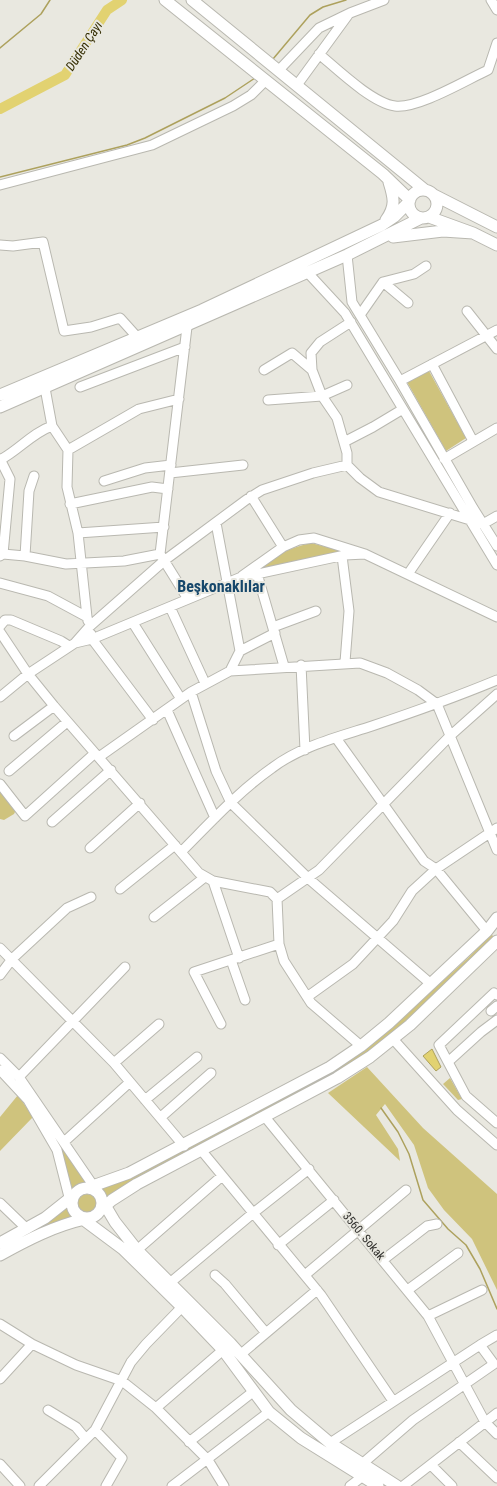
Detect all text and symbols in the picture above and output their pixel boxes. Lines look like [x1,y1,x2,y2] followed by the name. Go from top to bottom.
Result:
[63,18,106,74] water label: Düden Çayı
[177,577,265,596] district label: Beşkonaklılar
[340,1209,389,1263] street label: 3560. Sokak

